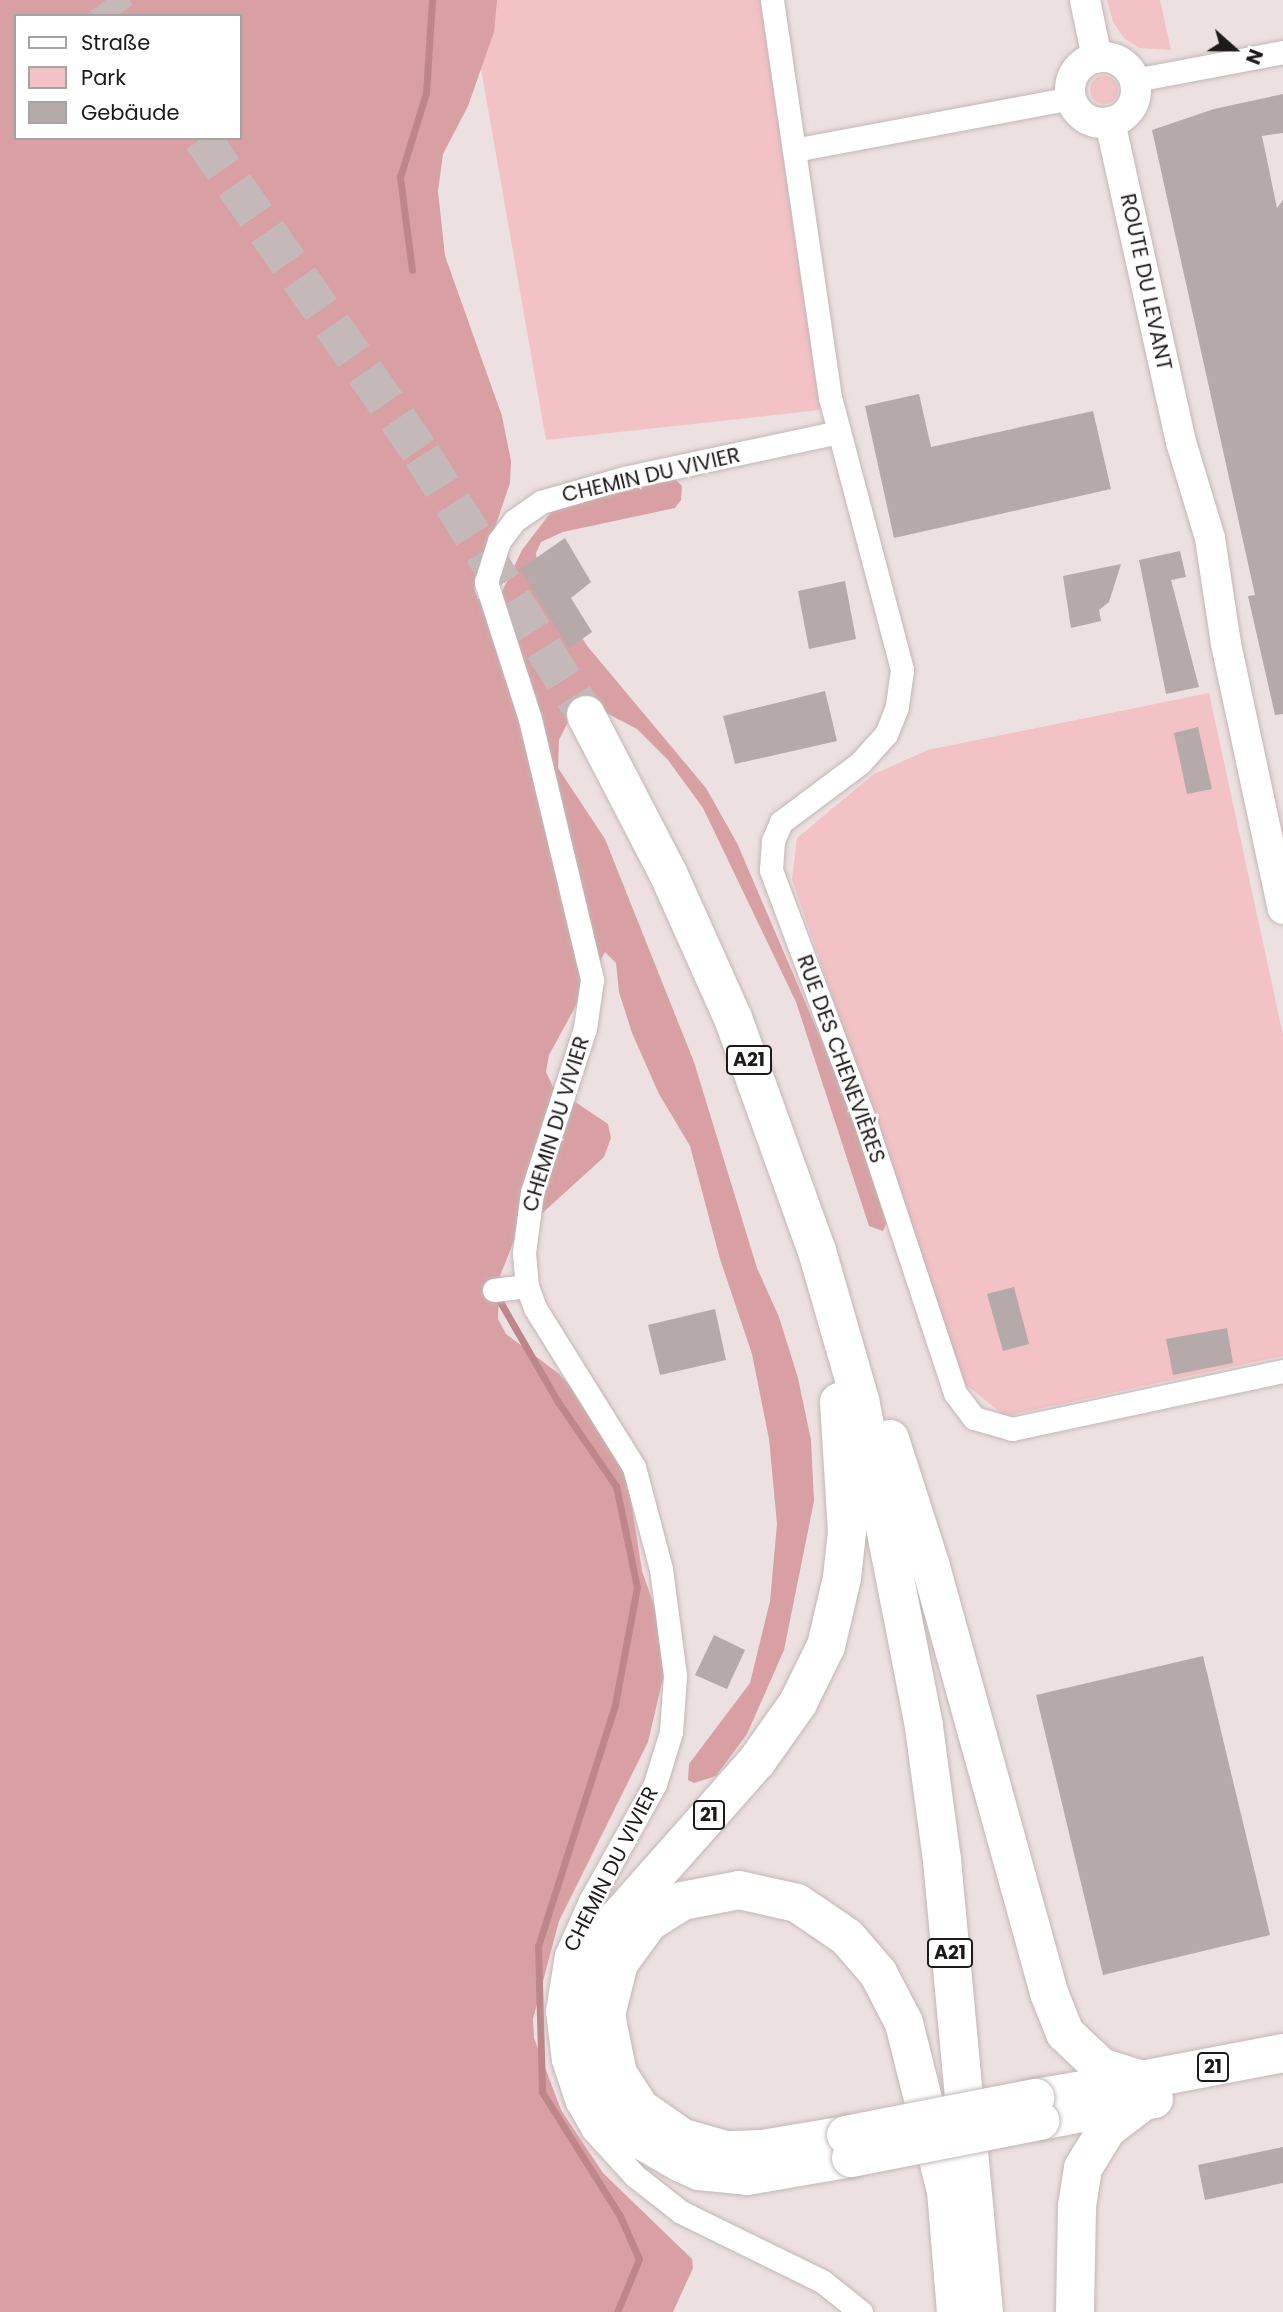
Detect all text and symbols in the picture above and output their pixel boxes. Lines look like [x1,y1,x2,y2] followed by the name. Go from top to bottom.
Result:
[14,14,242,140] legend
[1199,14,1269,84] north arrow
[81,28,150,57] text: Straße
[1239,45,1269,68] text: N
[81,63,126,92] text: Park
[81,98,179,127] text: Gebäude
[1115,191,1177,373] street label: ROUTE DU LEVANT
[559,442,743,508] street label: CHEMIN DU VIVIER
[792,951,890,1167] street label: RUE DES CHENEVIÈRES
[517,1033,595,1215] street label: CHEMIN DU VIVIER
[724,1044,774,1076] road number: A21
[558,1782,664,1956] street label: CHEMIN DU VIVIER
[692,1800,726,1830] road number: 21
[926,1938,974,1968] road number: A21
[1196,2052,1230,2082] road number: 21

